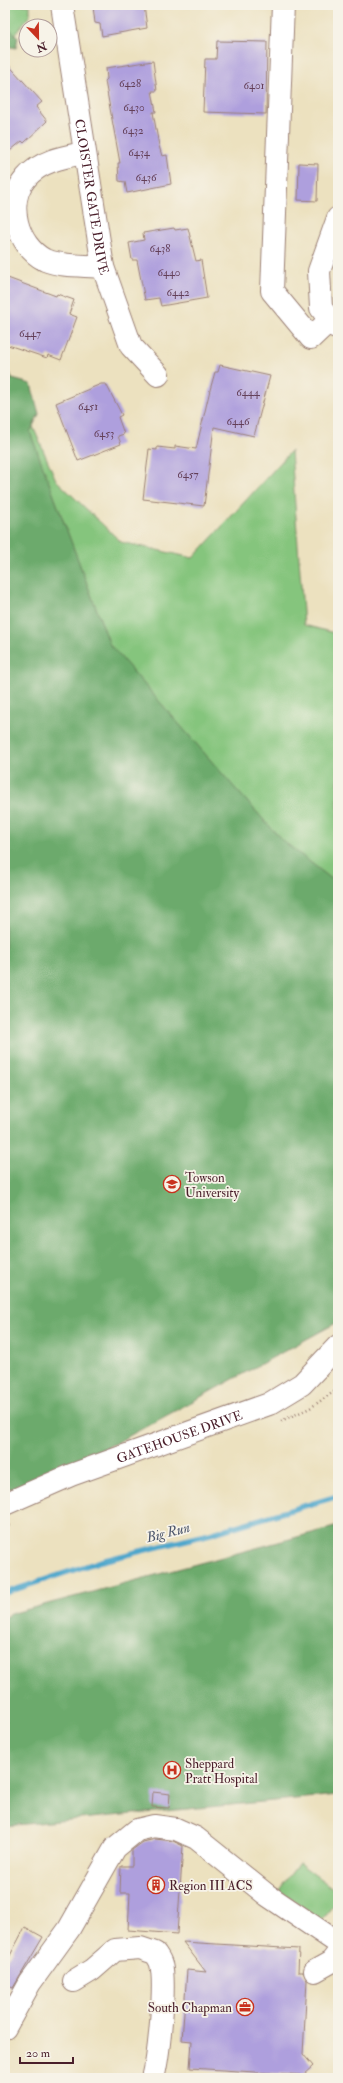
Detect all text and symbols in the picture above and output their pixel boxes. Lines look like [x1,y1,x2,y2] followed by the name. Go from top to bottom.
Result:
[18,18,58,58] north arrow
[33,39,49,55] text: N
[119,77,141,90] house number: 6428
[244,79,265,92] house number: 6401
[123,101,145,114] house number: 6430
[71,118,112,277] street label: CLOISTER GATE DRIVE
[122,124,144,137] house number: 6432
[128,146,151,159] house number: 6434
[135,171,158,184] house number: 6436
[150,242,170,255] house number: 6438
[157,266,181,279] house number: 6440
[167,286,190,299] house number: 6442
[19,327,41,340] house number: 6447
[236,386,261,399] house number: 6444
[78,400,98,413] house number: 6451
[227,415,251,428] house number: 6446
[94,427,114,440] house number: 6453
[177,468,199,481] house number: 6457
[185,1170,240,1202] place label: Towson University
[162,1174,182,1194] school or university icon: Towson University
[114,1407,245,1467] street label: GATEHOUSE DRIVE
[144,1519,192,1546] water label: Big Run
[185,1756,258,1788] place label: Sheppard Pratt Hospital
[162,1760,182,1780] hospital icon: Sheppard Pratt Hospital
[146,1875,166,1895] building icon: Region III ACS
[169,1878,252,1894] place label: Region III ACS
[235,1997,255,2017] office icon: South Chapman
[148,2000,232,2017] place label: South Chapman
[20,2039,73,2065] scale bar
[26,2046,51,2061] text: 20 m

